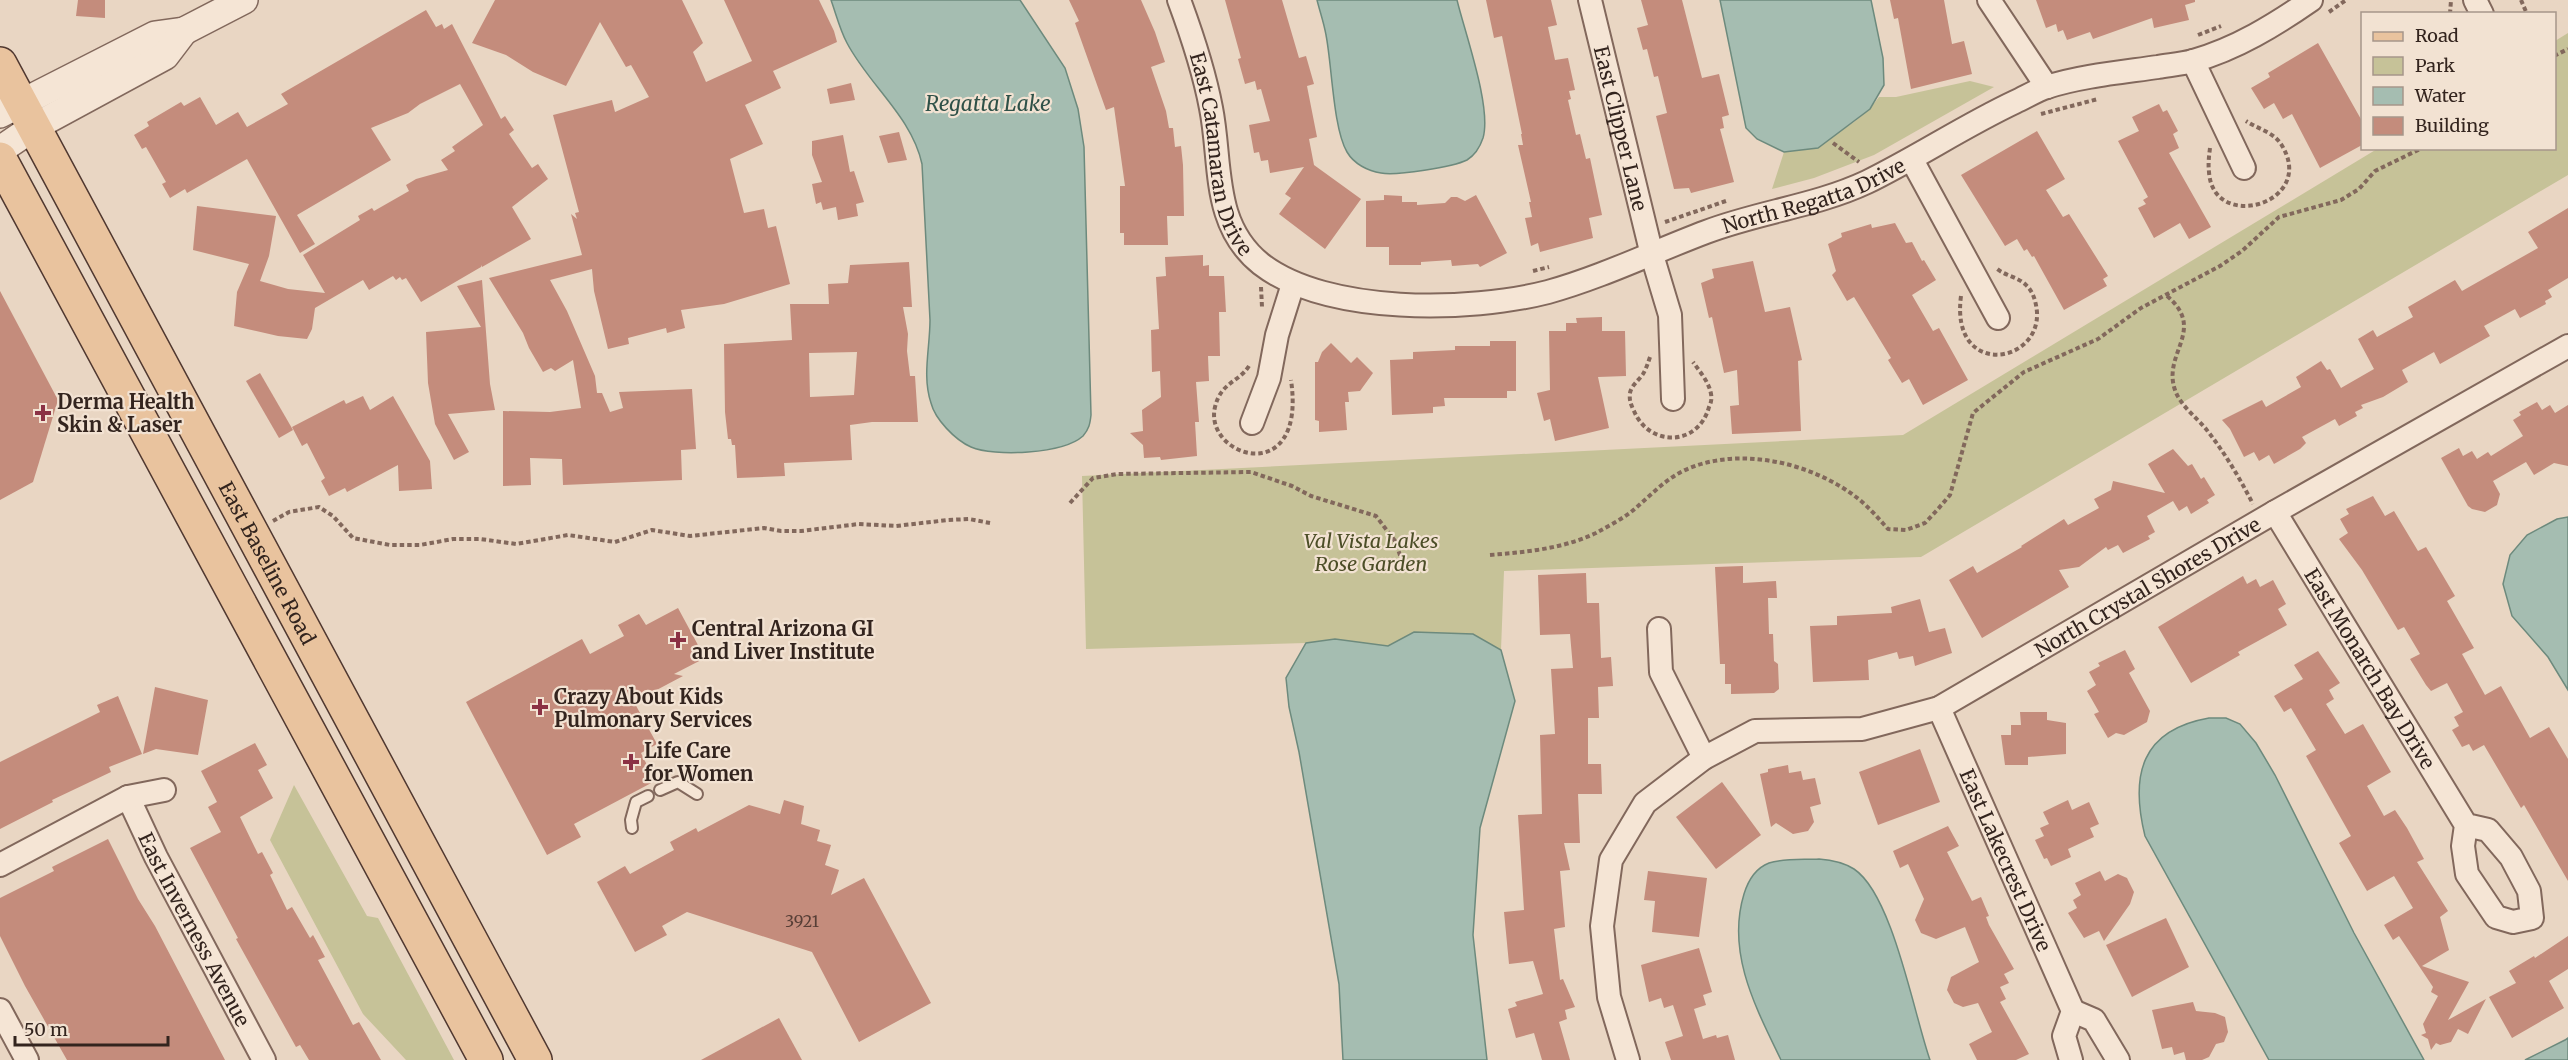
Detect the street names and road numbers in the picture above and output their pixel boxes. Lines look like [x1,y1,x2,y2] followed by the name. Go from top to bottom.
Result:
[1589,43,1653,213] street label: East Clipper Lane
[1185,49,1258,260] street label: East Catamaran Drive
[1719,152,1909,238] street label: North Regatta Drive
[214,477,322,648] street label: East Baseline Road
[2030,511,2265,662] street label: North Crystal Shores Drive
[2300,563,2441,773] street label: East Monarch Bay Drive
[1955,765,2057,955] street label: East Lakecrest Drive
[134,828,256,1030] street label: East Inverness Avenue

